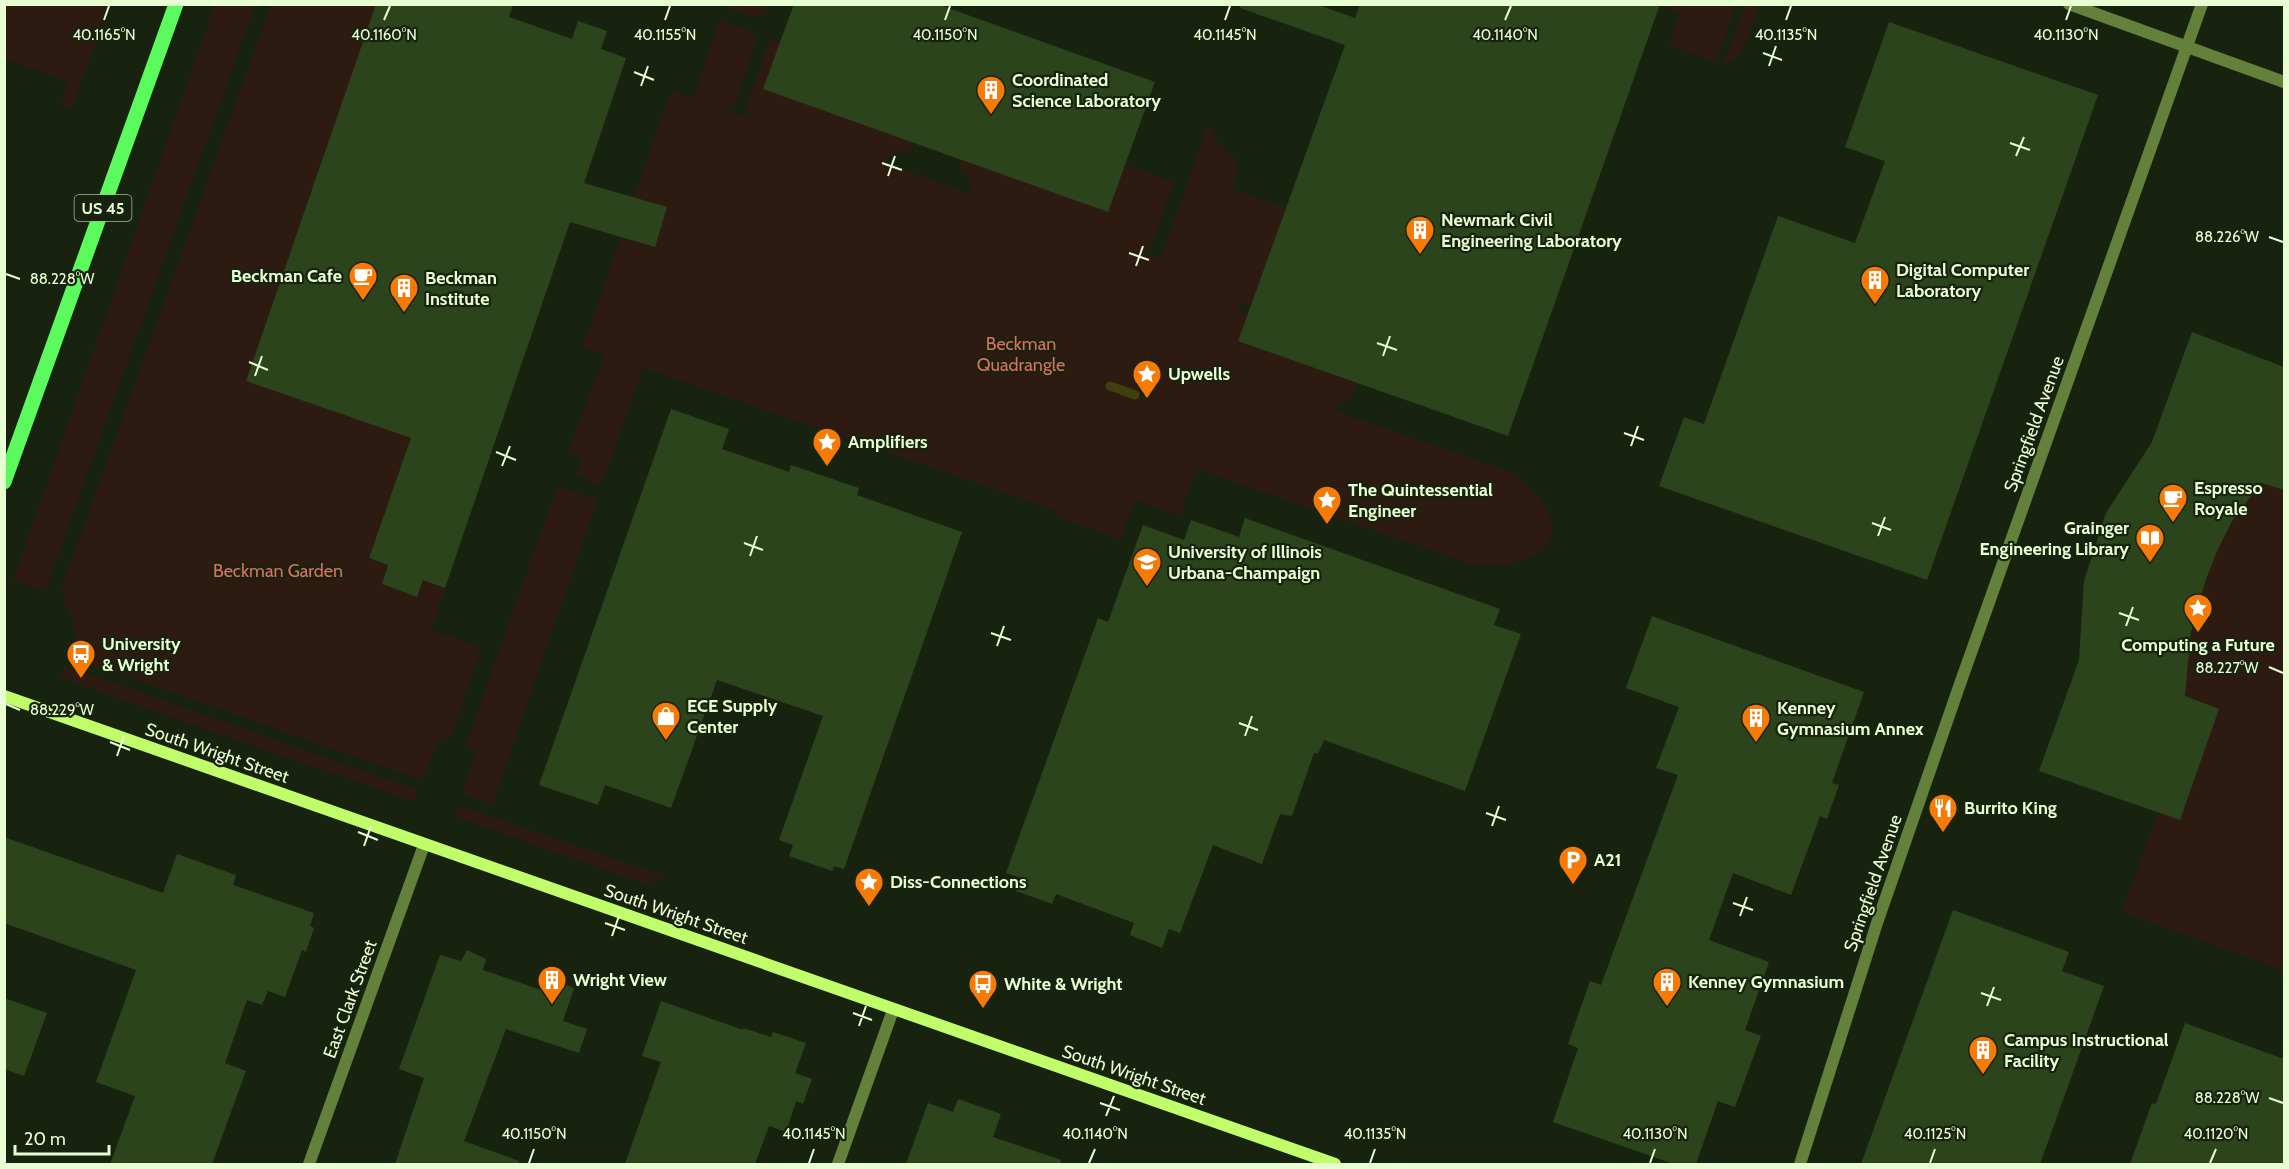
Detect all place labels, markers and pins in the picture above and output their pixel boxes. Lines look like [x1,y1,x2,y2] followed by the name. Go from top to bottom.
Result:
[1012,69,1161,112] place label: Coordinated Science Laboratory
[975,74,1007,116] building icon: Coordinated Science Laboratory
[1441,209,1622,252] place label: Newmark Civil Engineering Laboratory
[1404,214,1436,256] building icon: Newmark Civil Engineering Laboratory
[1896,259,2029,302] place label: Digital Computer Laboratory
[347,260,379,302] cafe icon: Beckman Cafe
[1859,264,1891,306] building icon: Digital Computer Laboratory
[231,265,342,287] place label: Beckman Cafe
[425,267,497,310] place label: Beckman Institute
[388,272,420,314] building icon: Beckman Institute
[1131,358,1163,400] place icon: Upwells
[1168,363,1231,385] place label: Upwells
[811,426,843,468] place icon: Amplifiers
[848,431,928,453] place label: Amplifiers
[2194,477,2263,520] place label: Espresso Royale
[1348,479,1493,522] place label: The Quintessential Engineer
[2157,482,2189,524] cafe icon: Espresso Royale
[1311,484,1343,526] place icon: The Quintessential Engineer
[1979,517,2129,560] place label: Grainger Engineering Library
[2134,522,2166,564] library icon: Grainger Engineering Library
[1168,541,1322,584] place label: University of Illinois Urbana-Champaign
[1131,546,1163,588] school or university icon: University of Illinois Urbana-Champaign
[2182,592,2214,634] place icon: Computing a Future
[102,633,181,676] place label: University & Wright
[2121,634,2275,656] place label: Computing a Future
[65,638,97,680] bus stop icon: University & Wright
[687,695,778,738] place label: ECE Supply Center
[1777,697,1924,740] place label: Kenney Gymnasium Annex
[650,700,682,742] shop icon: ECE Supply Center
[1740,702,1772,744] building icon: Kenney Gymnasium Annex
[1927,792,1959,834] restaurant icon: Burrito King
[1964,797,2057,819] place label: Burrito King
[1557,844,1589,886] parking icon: A21
[1594,849,1621,871] place label: A21
[853,866,885,908] place icon: Diss-Connections
[890,871,1027,893] place label: Diss-Connections
[536,964,568,1006] building icon: Wright View
[1651,966,1683,1008] building icon: Kenney Gymnasium
[967,968,999,1010] bus stop icon: White & Wright
[573,969,667,991] place label: Wright View
[1688,971,1844,993] place label: Kenney Gymnasium
[1004,973,1122,995] place label: White & Wright
[2004,1029,2169,1072] place label: Campus Instructional Facility
[1967,1034,1999,1076] building icon: Campus Instructional Facility

